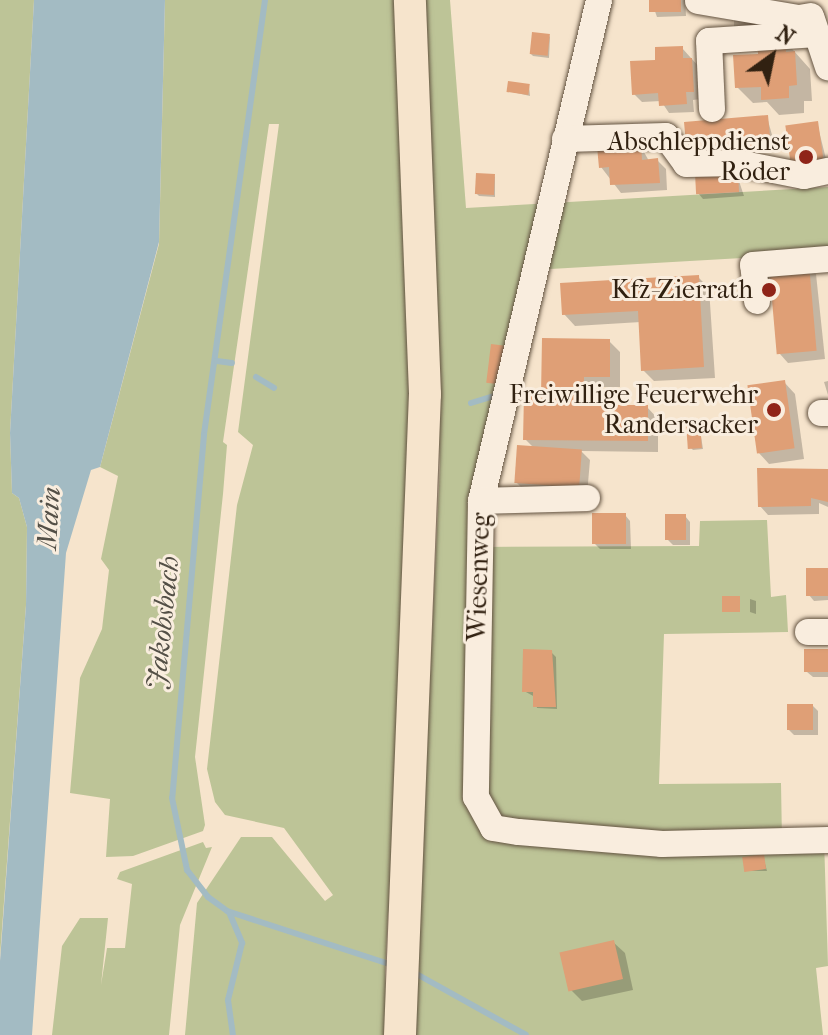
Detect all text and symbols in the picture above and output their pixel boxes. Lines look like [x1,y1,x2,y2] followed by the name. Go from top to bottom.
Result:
[732,16,812,96] north arrow
[771,20,799,51] text: N
[607,126,790,188] place label: Abschleppdienst Röder
[797,148,815,166] marker: Abschleppdienst Röder
[611,274,753,306] place label: Kfz-Zierrath
[760,281,778,299] marker: Kfz-Zierrath
[509,379,758,440] place label: Freiwillige Feuerwehr Randersacker
[765,401,783,419] marker: Freiwillige Feuerwehr Randersacker
[30,485,68,551] water label: Main
[461,512,497,642] street label: Wiesenweg
[139,555,187,691] water label: Jakobsbach

